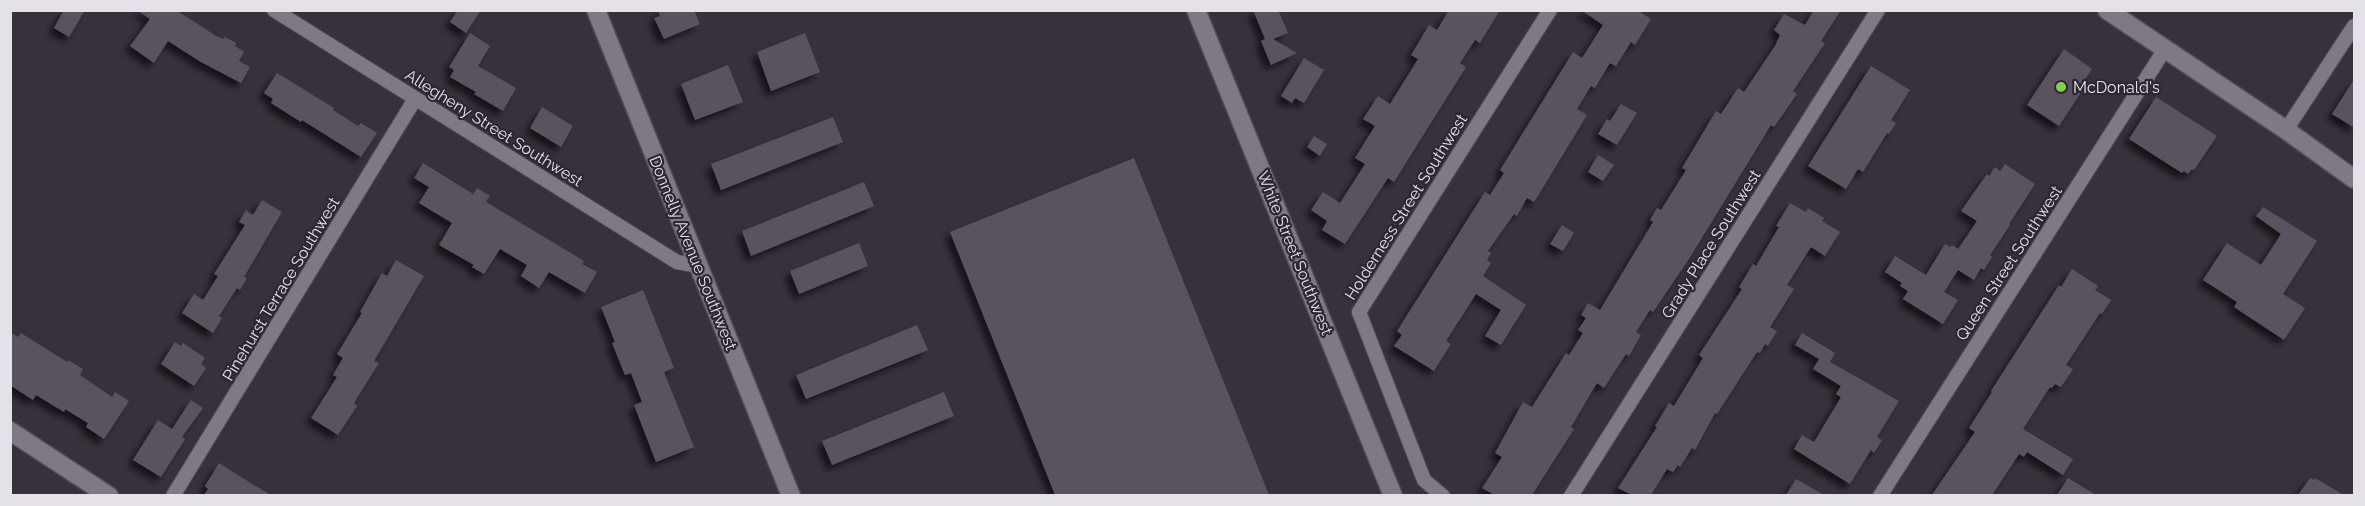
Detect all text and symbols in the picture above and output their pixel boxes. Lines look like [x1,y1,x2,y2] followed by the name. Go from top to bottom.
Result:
[402,65,587,191] street label: Allegheny Street Southwest
[2073,78,2160,97] place label: McDonald's
[2054,80,2068,94] marker: McDonald's
[1341,110,1472,303] street label: Holderness Street Southwest
[645,153,741,354] street label: Donnelly Avenue Southwest
[1657,166,1765,322] street label: Grady Place Southwest
[1253,168,1337,338] street label: White Street Southwest
[1952,182,2066,344] street label: Queen Street Southwest
[218,193,344,384] street label: Pinehurst Terrace Southwest

